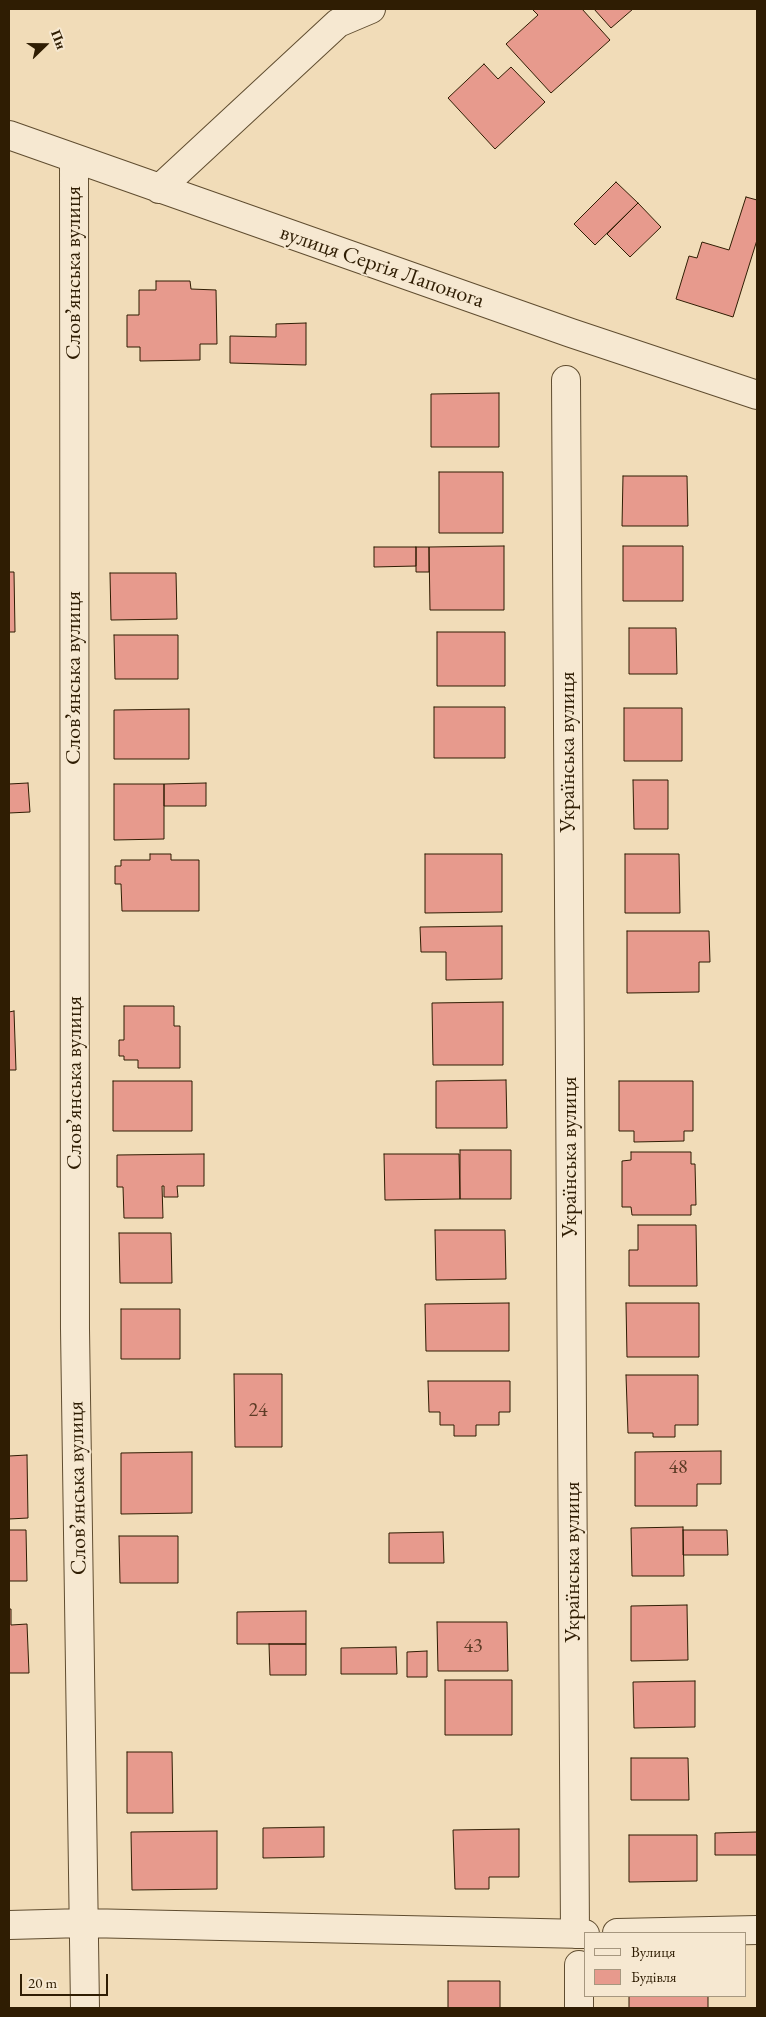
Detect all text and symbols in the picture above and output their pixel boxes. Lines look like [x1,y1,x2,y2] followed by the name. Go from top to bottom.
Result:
[20,20,70,70] north arrow
[47,27,71,52] text: Пн
[61,186,87,360] street label: Словʼянська вулиця
[276,220,488,314] street label: вулиця Сергія Лапонога
[61,591,87,765] street label: Словʼянська вулиця
[555,671,581,833] street label: Українська вулиця
[62,996,88,1170] street label: Словʼянська вулиця
[557,1076,583,1238] street label: Українська вулиця
[248,1399,268,1423] house number: 24
[63,1401,93,1575] street label: Словʼянська вулиця
[668,1456,688,1480] house number: 48
[560,1481,586,1643] street label: Українська вулиця
[463,1635,483,1659] house number: 43
[584,1932,746,1997] legend
[631,1942,676,1961] text: Вулиця
[22,1964,110,1996] scale bar
[631,1967,677,1986] text: Будівля
[28,1973,57,1992] text: 20 m

